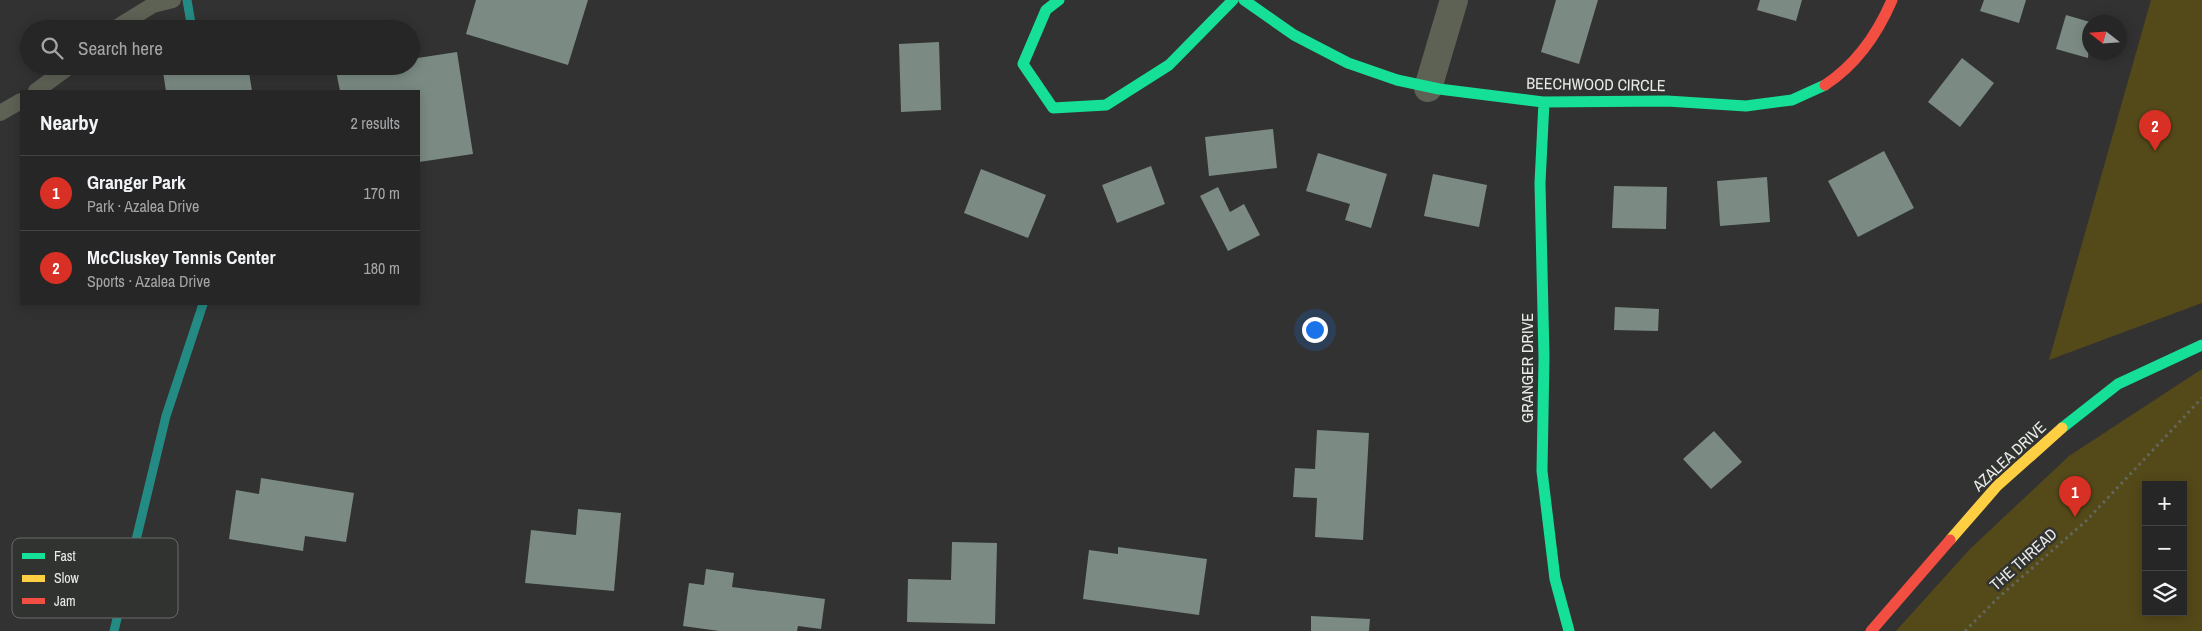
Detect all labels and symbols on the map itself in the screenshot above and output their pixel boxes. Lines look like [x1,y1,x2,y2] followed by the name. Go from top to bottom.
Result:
[2082,15,2127,60] north arrow
[1526,72,1666,96] street label: BEECHWOOD CIRCLE
[2139,110,2171,151] pin: 2
[1516,313,1538,423] street label: GRANGER DRIVE
[1302,317,1328,343] your location
[1967,416,2051,497] street label: AZALEA DRIVE
[2059,476,2091,517] pin: 1
[1985,523,2061,595] street label: THE THREAD
[12,538,178,618] legend
[54,547,76,565] text: Fast
[54,569,80,587] text: Slow
[54,592,76,610] text: Jam

